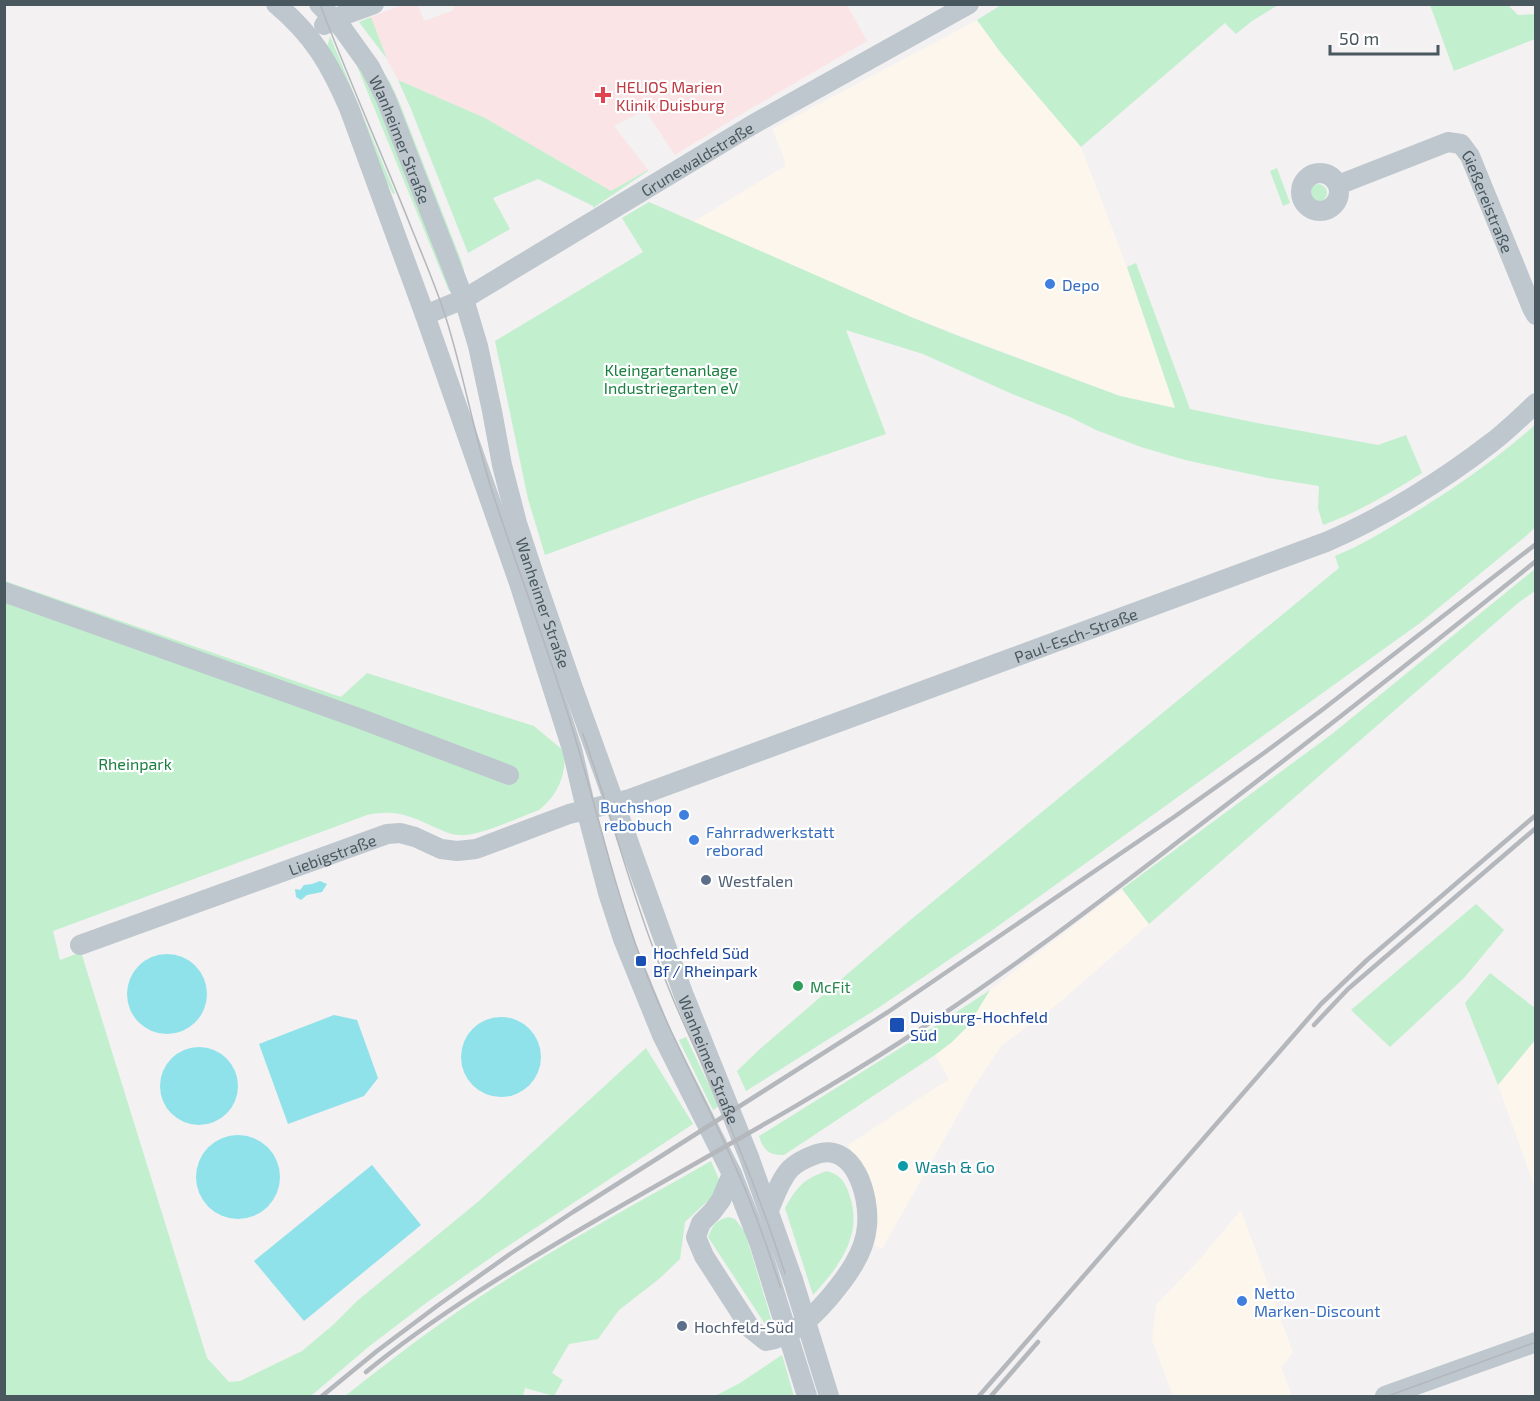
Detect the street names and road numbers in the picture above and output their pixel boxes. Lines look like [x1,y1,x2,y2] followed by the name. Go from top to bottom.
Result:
[366,72,435,206] street label: Wanheimer Straße
[637,117,756,200] street label: Grunewaldstraße
[1459,145,1518,256] street label: Gießereistraße
[513,535,575,670] street label: Wanheimer Straße
[1011,603,1140,666] street label: Paul-Esch-Straße
[286,829,378,878] street label: Liebigstraße
[675,992,744,1126] street label: Wanheimer Straße

